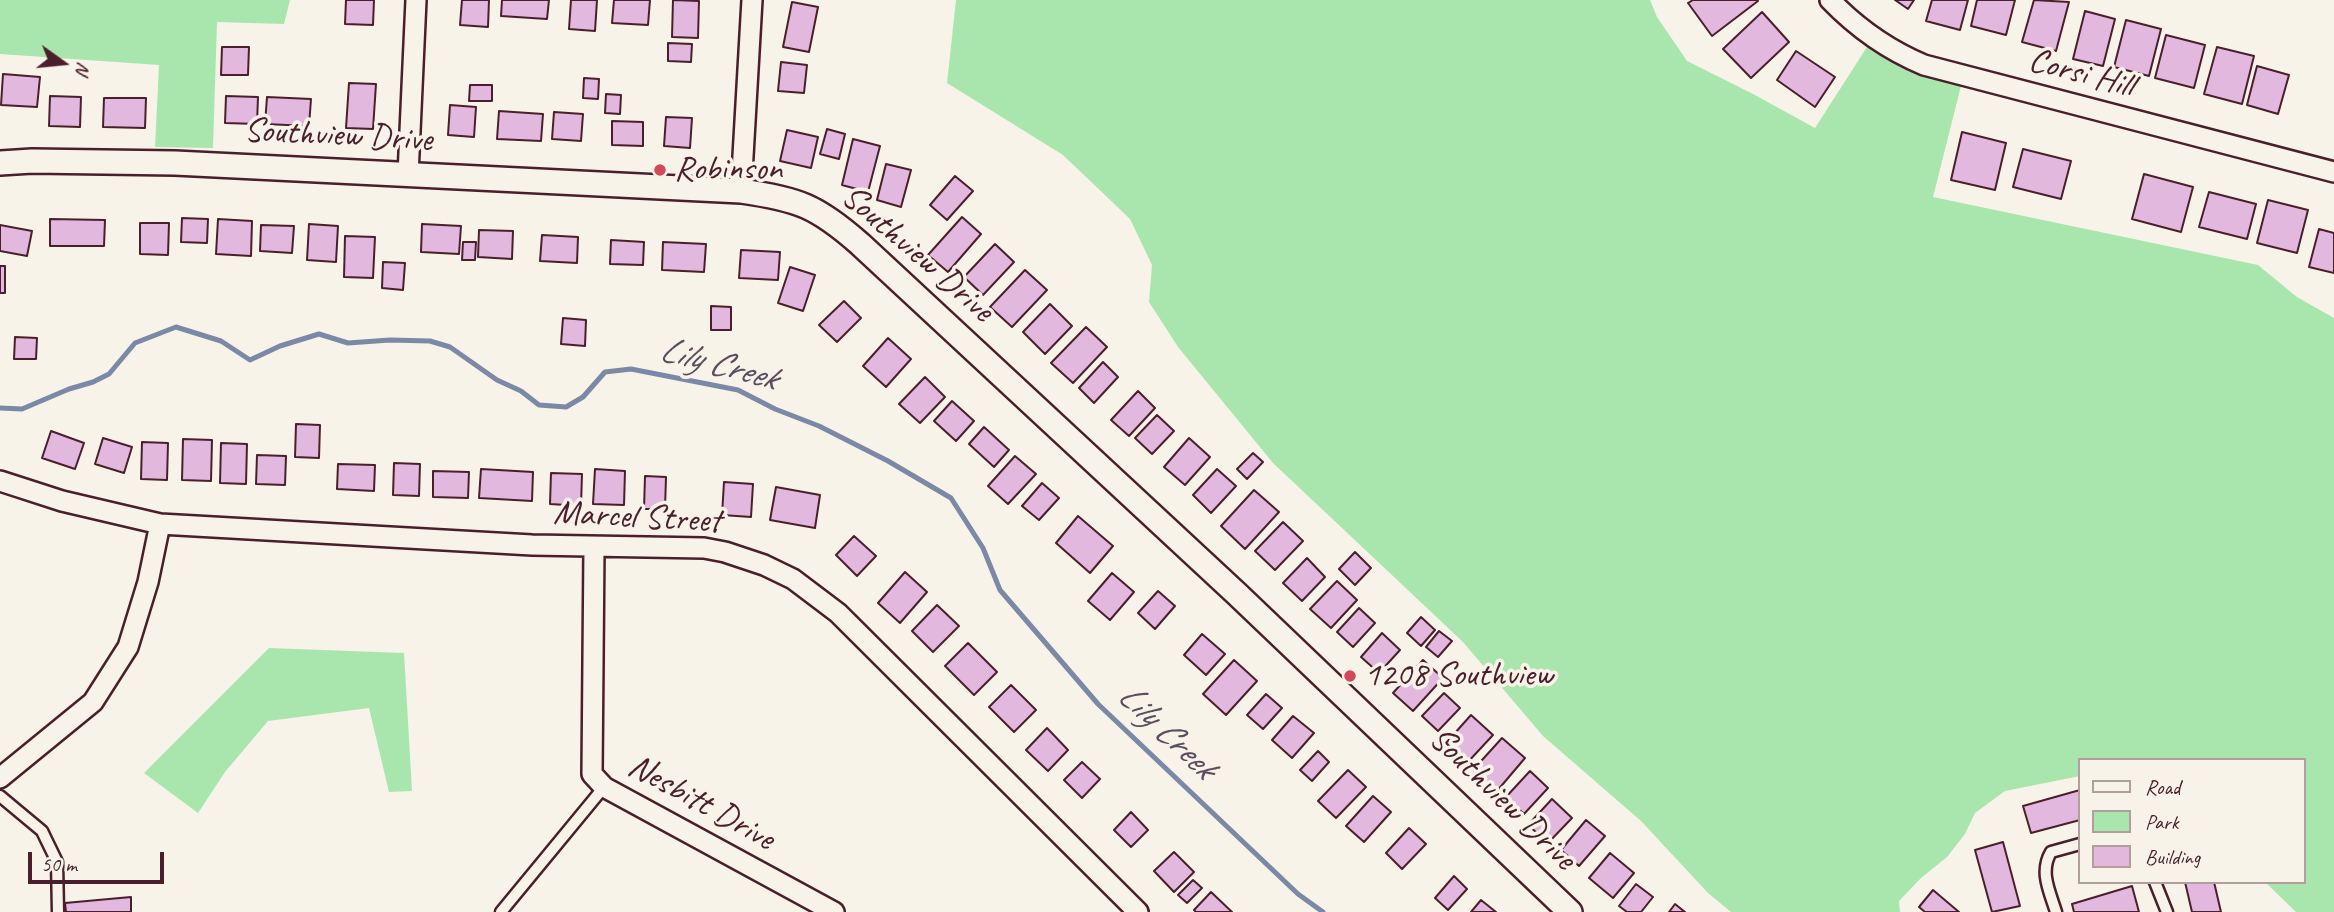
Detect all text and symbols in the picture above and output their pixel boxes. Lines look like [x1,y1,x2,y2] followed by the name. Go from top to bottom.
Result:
[28,28,98,98] north arrow
[2024,40,2138,108] street label: Corsi Hill
[70,60,96,77] text: N
[243,110,433,162] street label: Southview Drive
[674,149,782,191] place label: Robinson
[652,162,668,178] marker: Robinson
[832,176,1002,332] street label: Southview Drive
[655,328,781,402] water label: Lily Creek
[552,493,722,543] street label: Marcel Street
[1364,655,1553,697] place label: 1208 Southview
[1342,668,1358,684] marker: 1208 Southview
[1108,675,1224,789] water label: Lily Creek
[1420,718,1584,880] street label: Southview Drive
[620,746,782,860] street label: Nesbitt Drive
[2078,758,2306,884] legend
[2145,774,2180,800] text: Road
[2145,809,2178,835] text: Park
[32,838,168,882] scale bar
[2145,844,2200,870] text: Building
[41,851,77,877] text: 50 m

